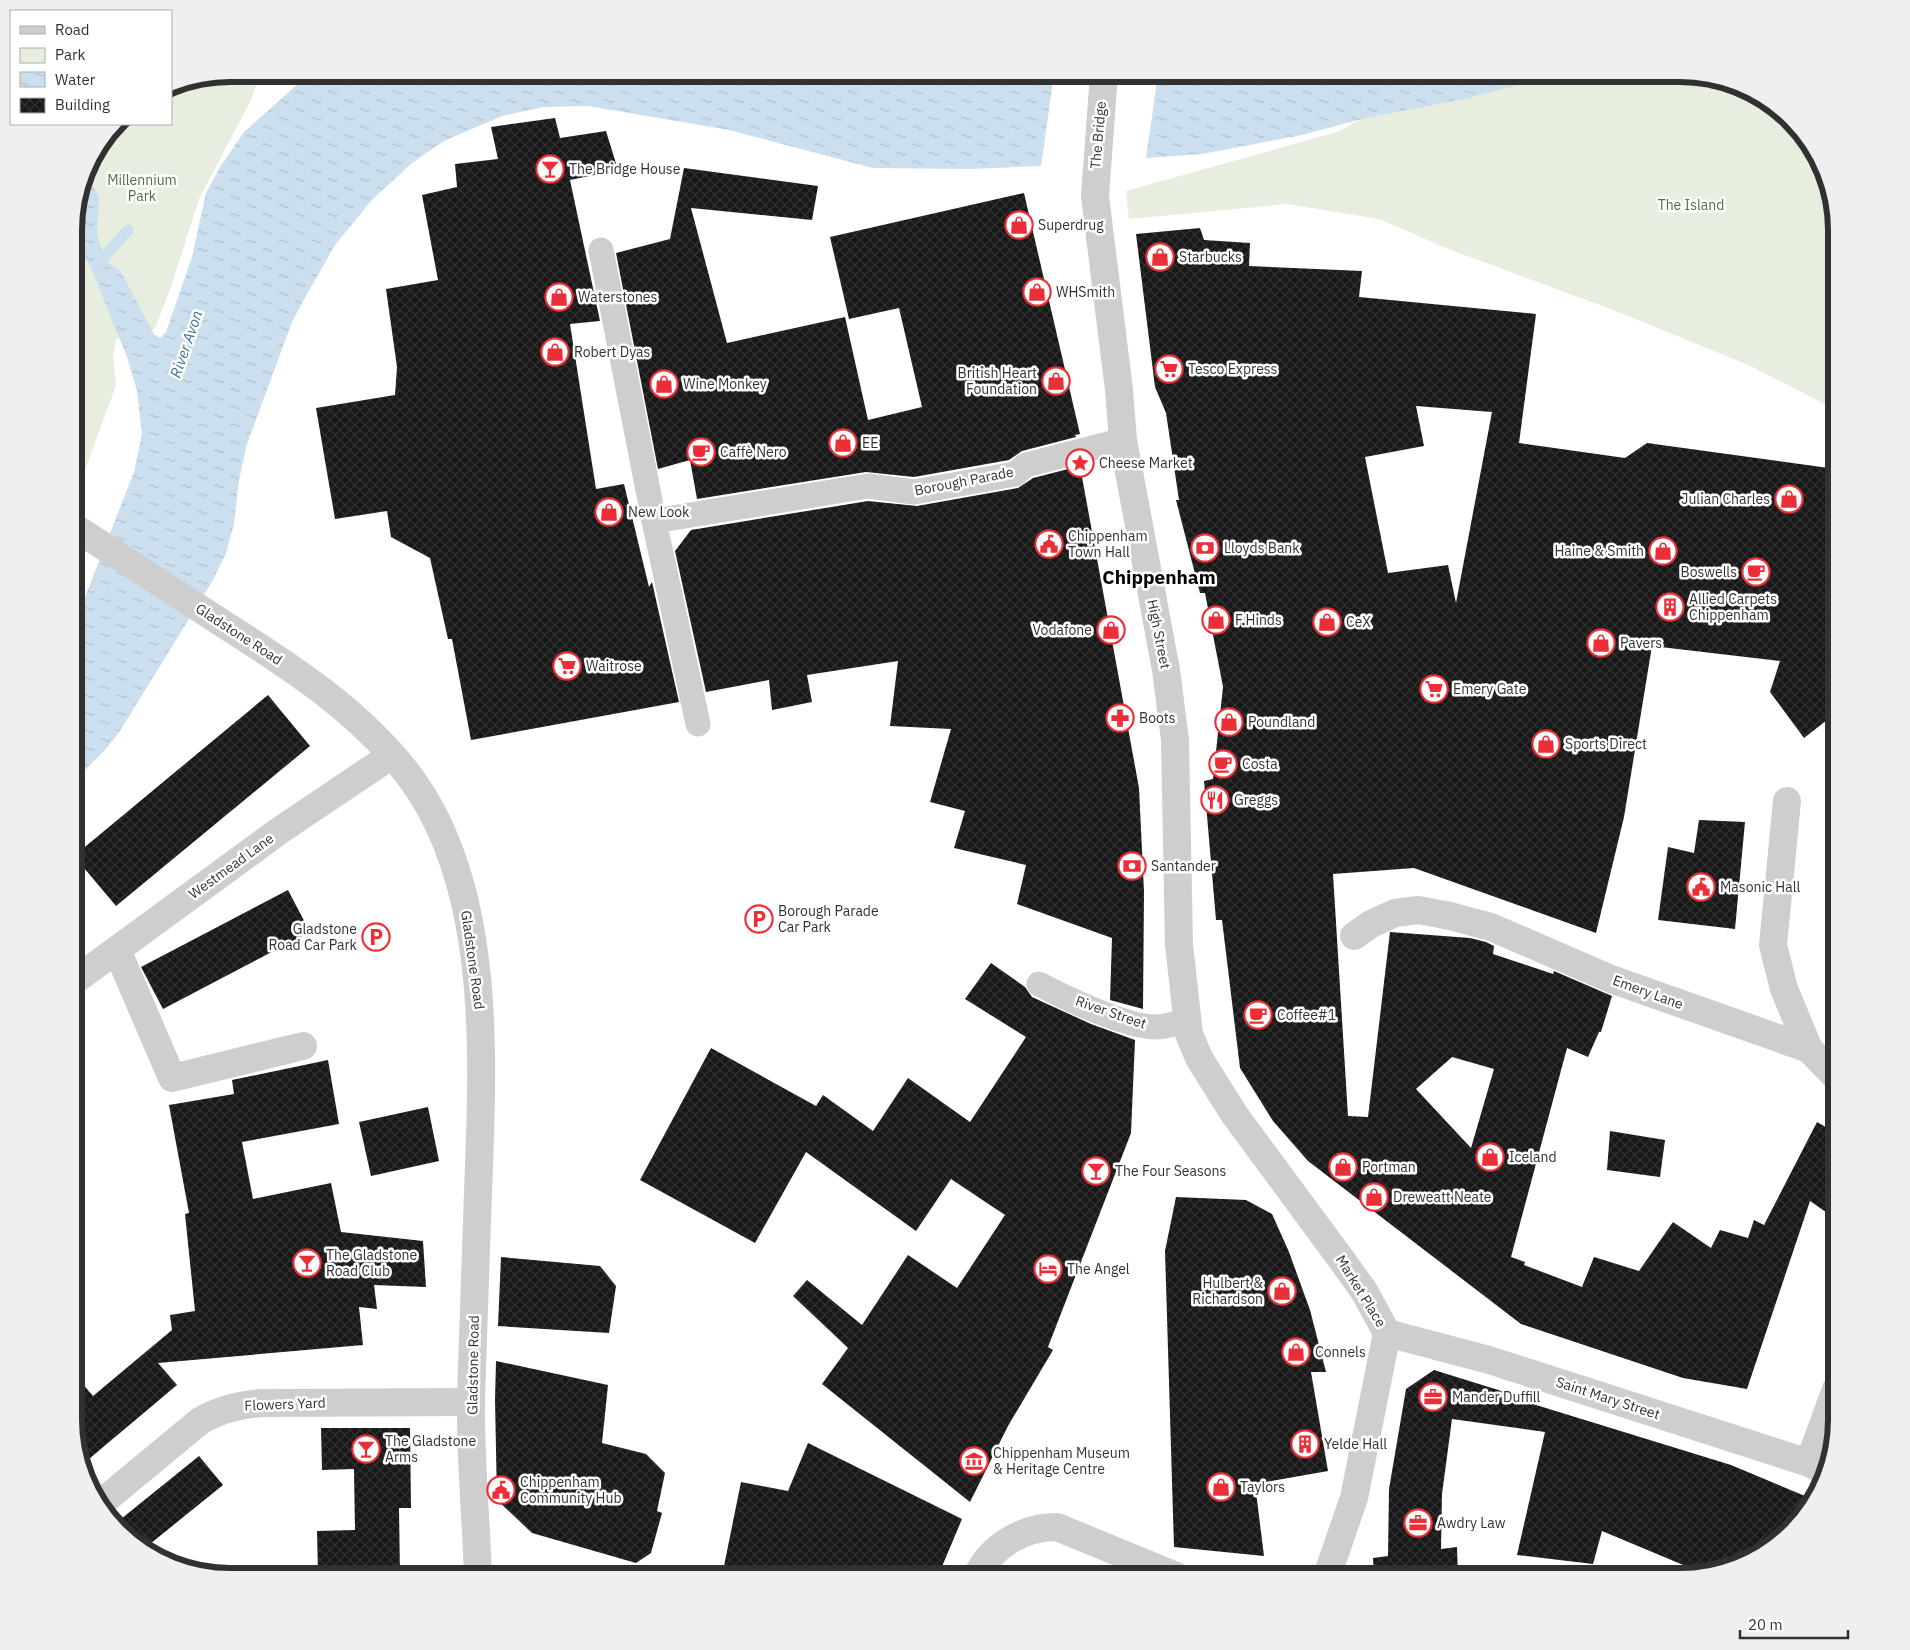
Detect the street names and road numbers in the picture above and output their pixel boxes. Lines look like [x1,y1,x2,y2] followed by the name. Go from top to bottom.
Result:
[1086,100,1110,170] street label: The Bridge
[913,463,1015,499] street label: Borough Parade
[1143,598,1175,670] street label: High Street
[192,599,286,669] street label: Gladstone Road
[185,829,277,903] street label: Westmead Lane
[457,909,489,1011] street label: Gladstone Road
[1610,971,1686,1013] street label: Emery Lane
[1073,991,1149,1033] street label: River Street
[1332,1252,1390,1331] street label: Market Place
[463,1315,483,1415] street label: Gladstone Road
[1554,1373,1662,1423] street label: Saint Mary Street
[244,1394,326,1414] street label: Flowers Yard

